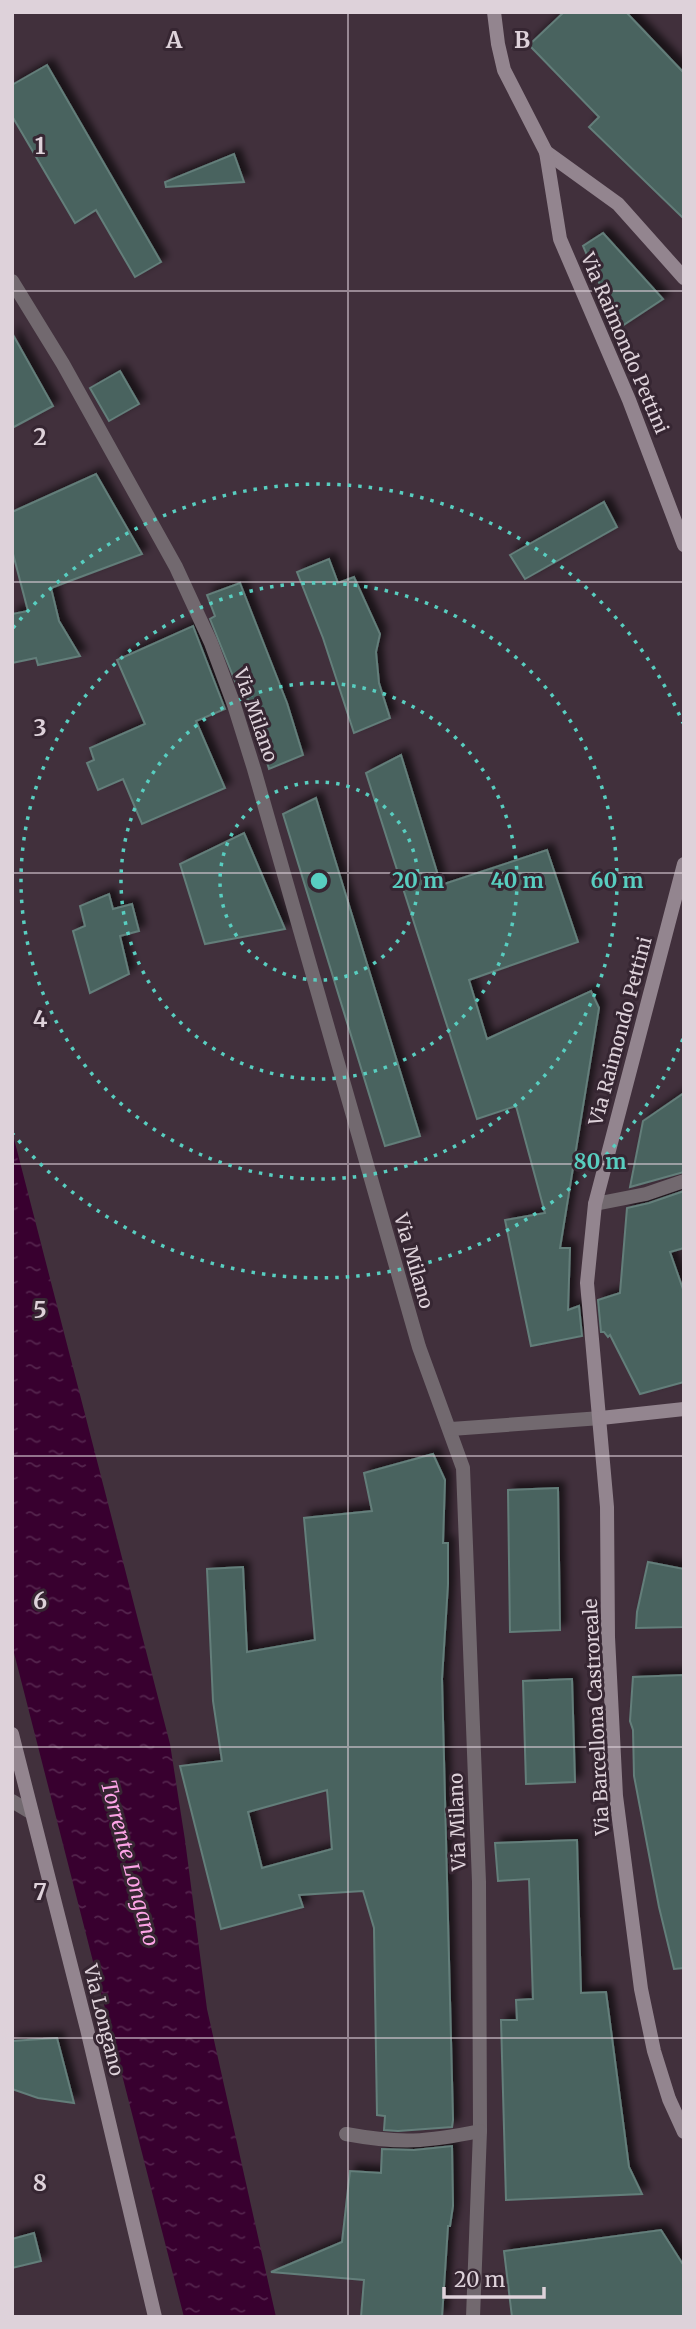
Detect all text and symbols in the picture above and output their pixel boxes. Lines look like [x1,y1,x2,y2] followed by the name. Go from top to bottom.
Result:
[165,25,183,54] text: A
[514,25,530,54] text: B
[35,131,46,160] text: 1
[576,248,674,437] street label: Via Raimondo Pettini
[33,422,47,451] text: 2
[228,664,283,765] street label: Via Milano
[33,713,47,742] text: 3
[392,867,444,894] text: 20 m
[490,867,544,894] text: 40 m
[591,867,643,894] text: 60 m
[307,869,331,893] centre of rings
[583,934,657,1129] street label: Via Raimondo Pettini
[33,1004,48,1033] text: 4
[574,1148,626,1175] text: 80 m
[389,1210,439,1311] street label: Via Milano
[33,1295,47,1324] text: 5
[33,1586,47,1615] text: 6
[578,1598,614,1837] street label: Via Barcellona Castroreale
[443,1773,471,1872] street label: Via Milano
[95,1777,165,1949] water label: Torrente Longano
[33,1877,47,1906] text: 7
[78,1961,129,2078] street label: Via Longano
[33,2168,47,2197] text: 8
[444,2256,544,2300] scale bar
[454,2266,506,2293] text: 20 m

